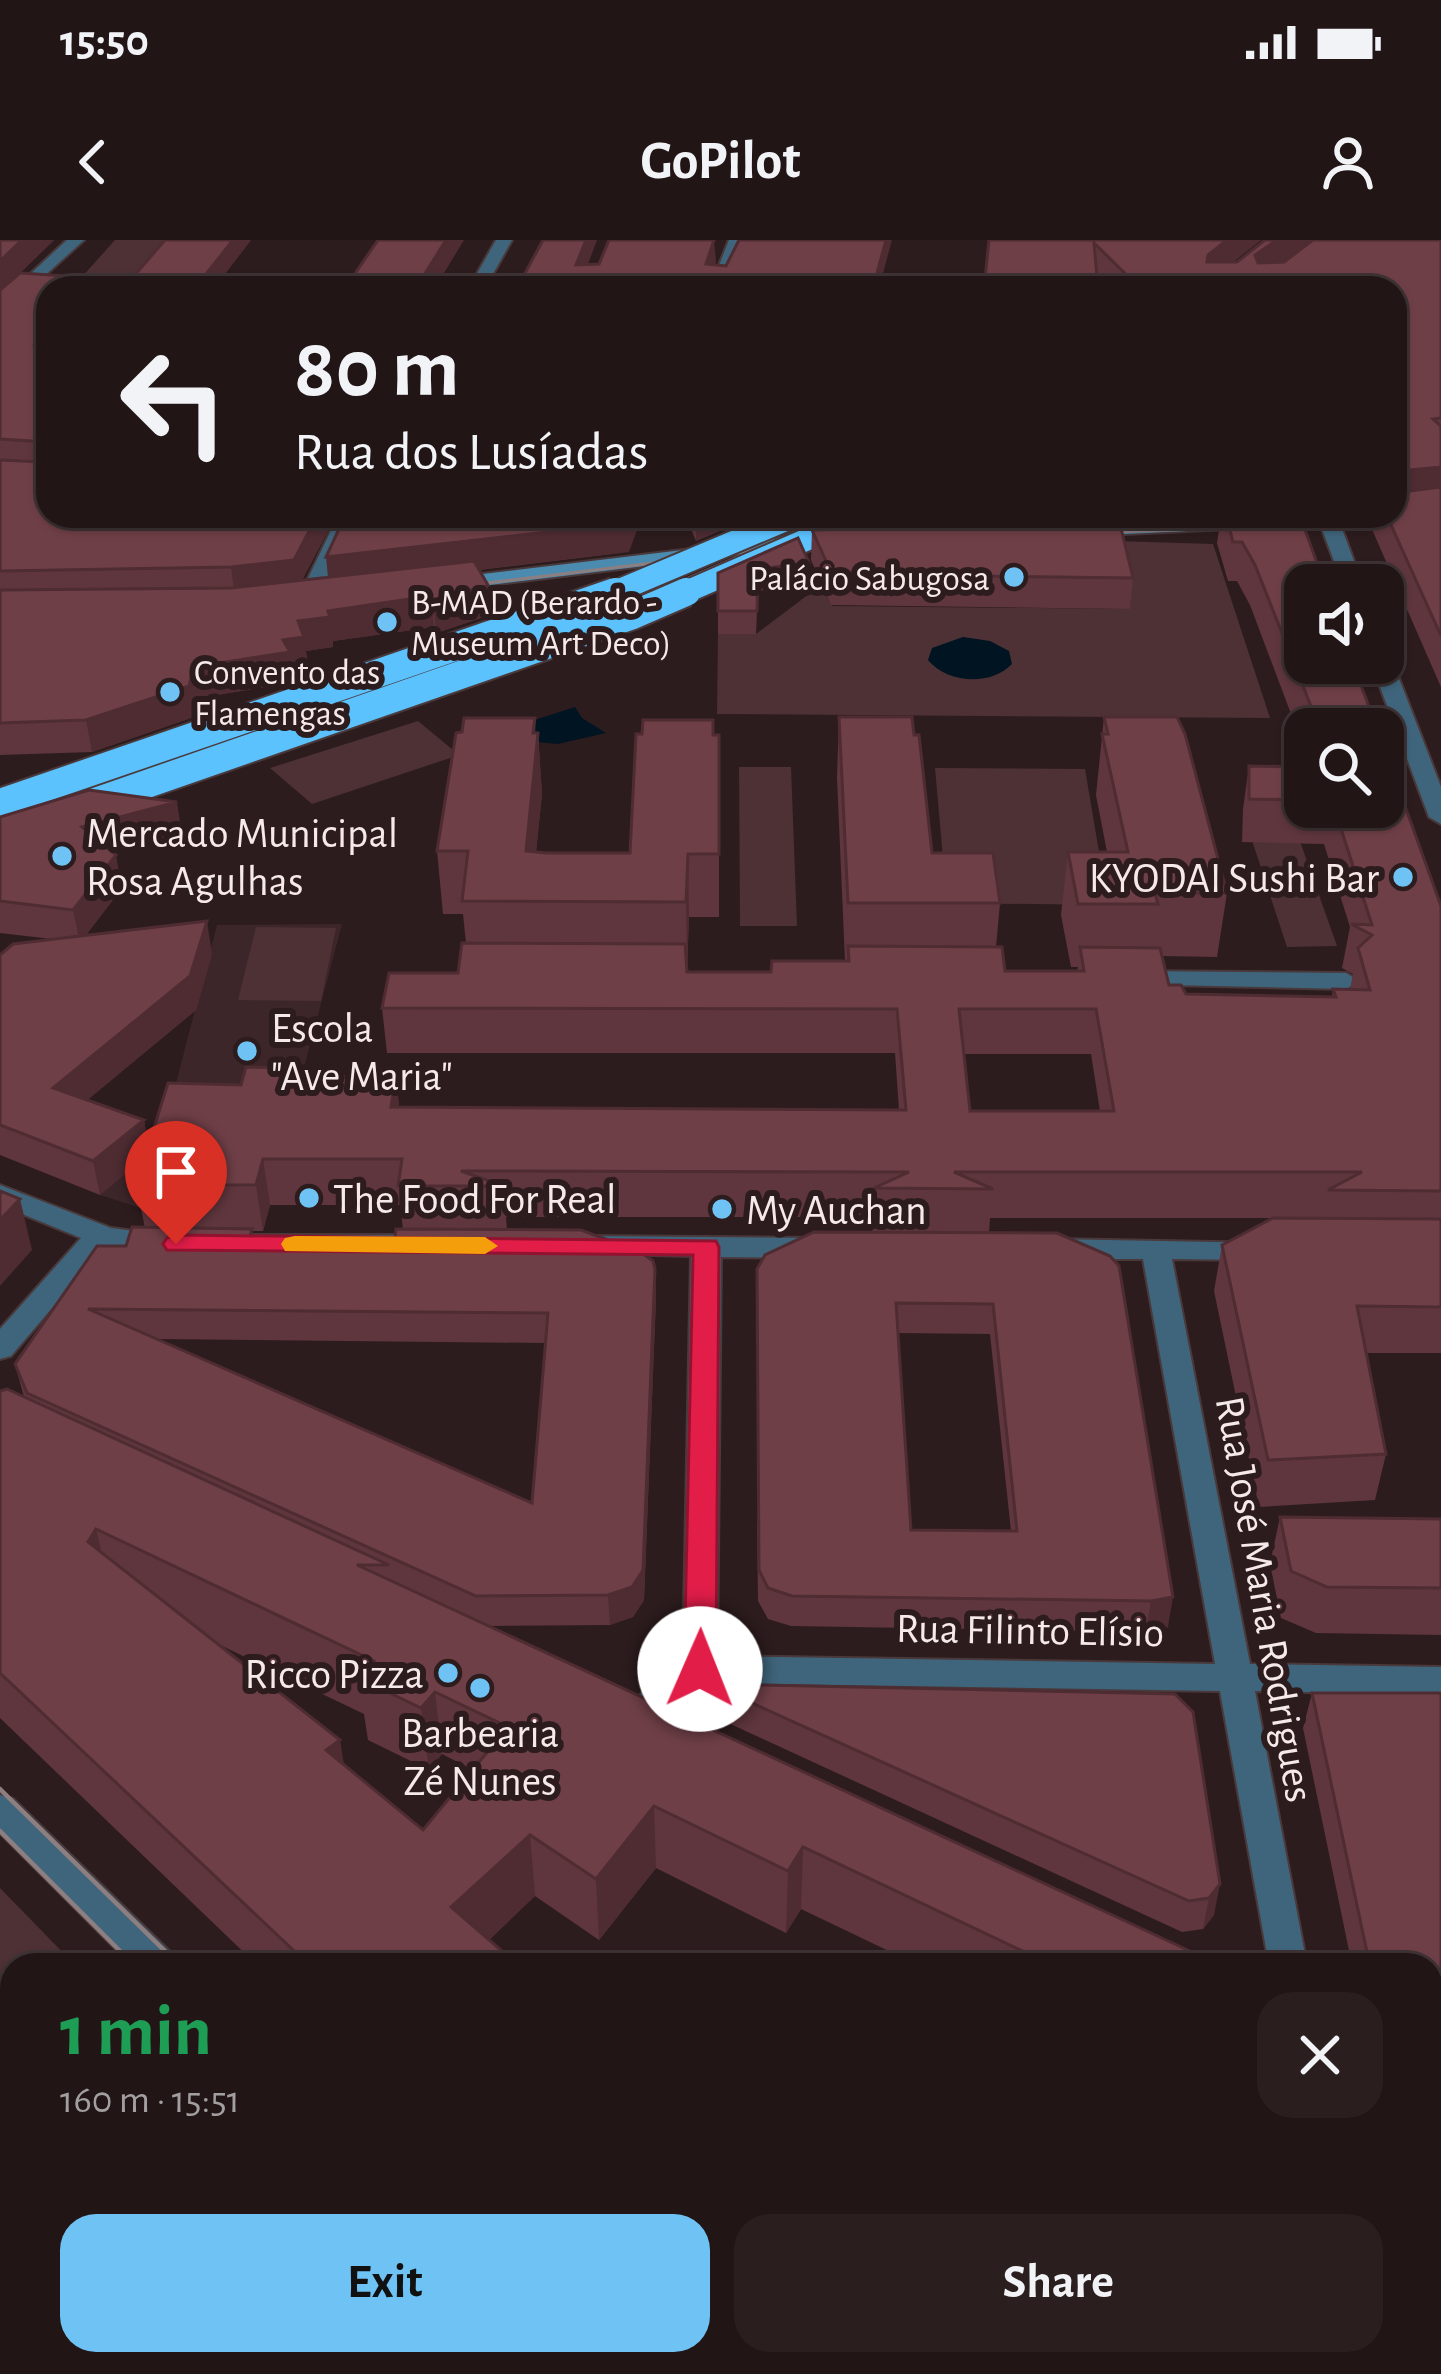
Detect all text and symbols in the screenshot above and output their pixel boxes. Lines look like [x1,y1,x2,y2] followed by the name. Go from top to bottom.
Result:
[60,19,149,64] text: 15:50
[60,129,126,195] icon: back
[1315,129,1381,195] icon: person
[640,135,801,189] text: GoPilot
[96,324,252,480] icon: left
[294,328,460,412] text: 80 m
[294,426,648,480] text: Rua dos Lusíadas
[749,561,990,597] place label: Palácio Sabugosa
[1001,564,1027,590] marker: Palácio Sabugosa
[1284,564,1404,828] map controls
[1284,564,1404,684] button: sound
[411,585,672,662] place label: B-MAD (Berardo - Museum Art Deco)
[374,609,400,635] marker: B-MAD (Berardo - Museum Art Deco)
[194,655,380,732] place label: Convento das Flamengas
[157,679,183,705] marker: Convento das Flamengas
[1284,708,1404,828] button: search
[86,813,398,903] place label: Mercado Municipal Rosa Agulhas
[49,843,75,869] marker: Mercado Municipal Rosa Agulhas
[1089,858,1379,900] place label: KYODAI Sushi Bar
[1390,864,1416,890] marker: KYODAI Sushi Bar
[271,1008,453,1098] place label: Escola "Ave Maria"
[234,1038,260,1064] marker: Escola "Ave Maria"
[125,1121,227,1244] pin
[143,1139,209,1205] icon: arrive
[333,1179,616,1221] place label: The Food For Real
[296,1185,322,1211] marker: The Food For Real
[746,1190,927,1232] place label: My Auchan
[709,1196,735,1222] marker: My Auchan
[1208,1393,1320,1806] street label: Rua José Maria Rodrigues
[637,1606,763,1732] position arrow
[895,1608,1164,1654] street label: Rua Filinto Elísio
[245,1654,424,1696] place label: Ricco Pizza
[435,1660,461,1686] marker: Ricco Pizza
[467,1675,493,1701] marker: Barbearia Zé Nunes
[401,1713,559,1803] place label: Barbearia Zé Nunes
[1257,1992,1383,2118] button: close
[60,1996,212,2068] text: 1 min
[60,2081,240,2120] text: 160 m · 15:51
[60,2214,710,2352] button: Exit
[734,2214,1383,2352] button: Share

